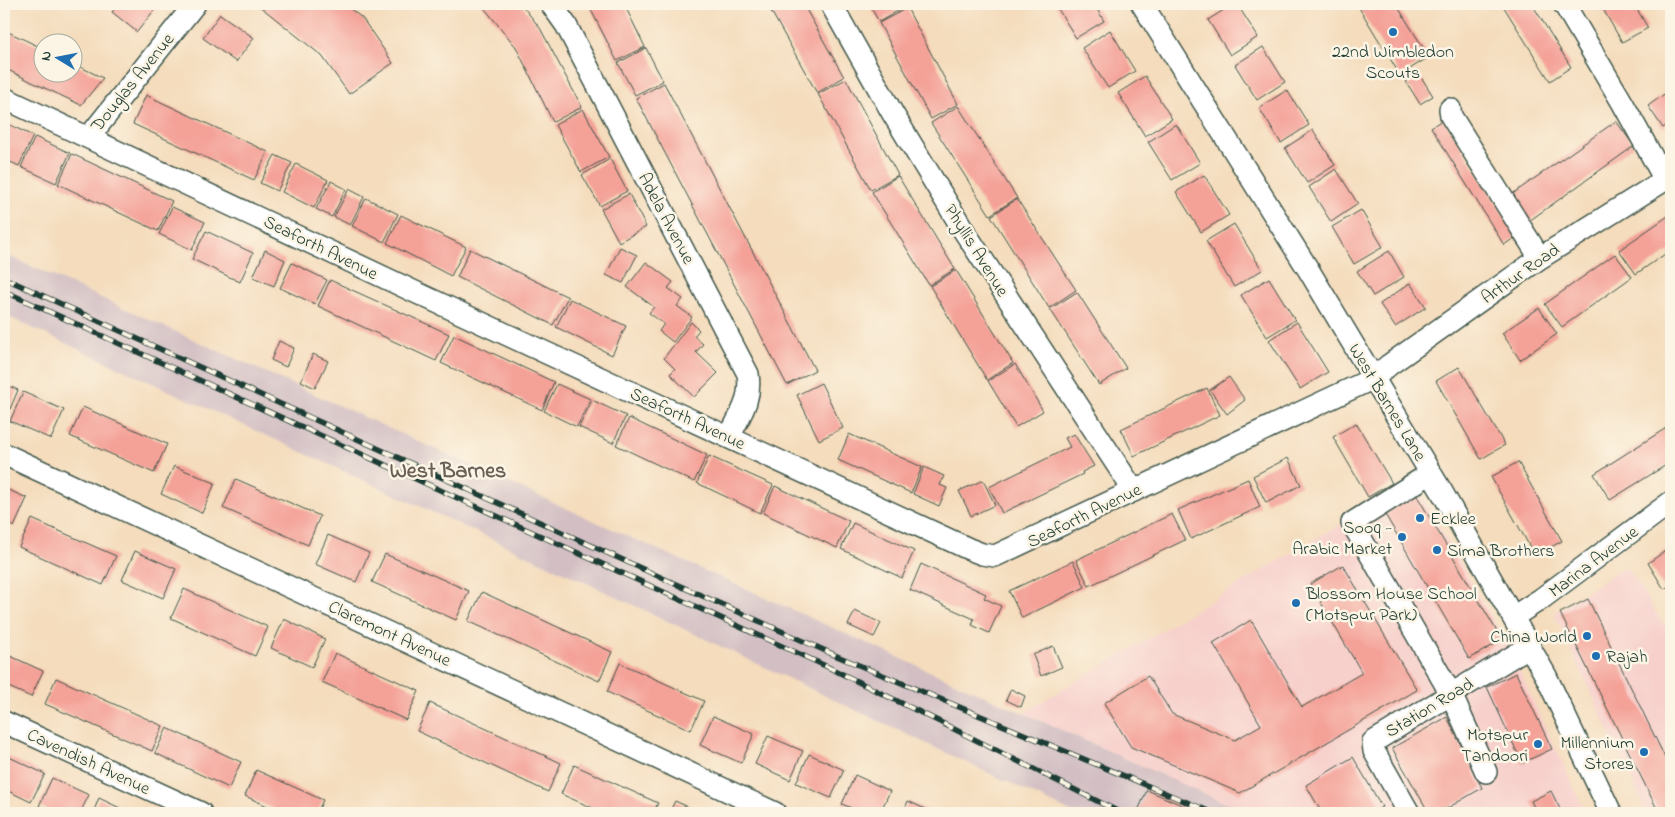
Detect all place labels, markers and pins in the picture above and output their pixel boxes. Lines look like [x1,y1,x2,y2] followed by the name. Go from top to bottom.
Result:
[1387,26,1399,38] marker: 22nd Wimbledon Scouts
[1332,40,1454,87] place label: 22nd Wimbledon Scouts
[1430,507,1477,533] place label: Ecklee
[1414,512,1426,524] marker: Ecklee
[1292,516,1392,563] place label: Sooq - Arabic Market
[1396,531,1408,543] marker: Sooq - Arabic Market
[1447,539,1554,565] place label: Sima Brothers
[1431,544,1443,556] marker: Sima Brothers
[1305,582,1477,629] place label: Blossom House School (Motspur Park)
[1290,597,1302,609] marker: Blossom House School (Motspur Park)
[1490,625,1577,651] place label: China World
[1581,630,1593,642] marker: China World
[1606,645,1648,671] place label: Rajah
[1590,650,1602,662] marker: Rajah
[1461,723,1528,770] place label: Motspur Tandoori
[1561,731,1634,778] place label: Millennium Stores
[1532,738,1544,750] marker: Motspur Tandoori
[1638,746,1650,758] marker: Millennium Stores

